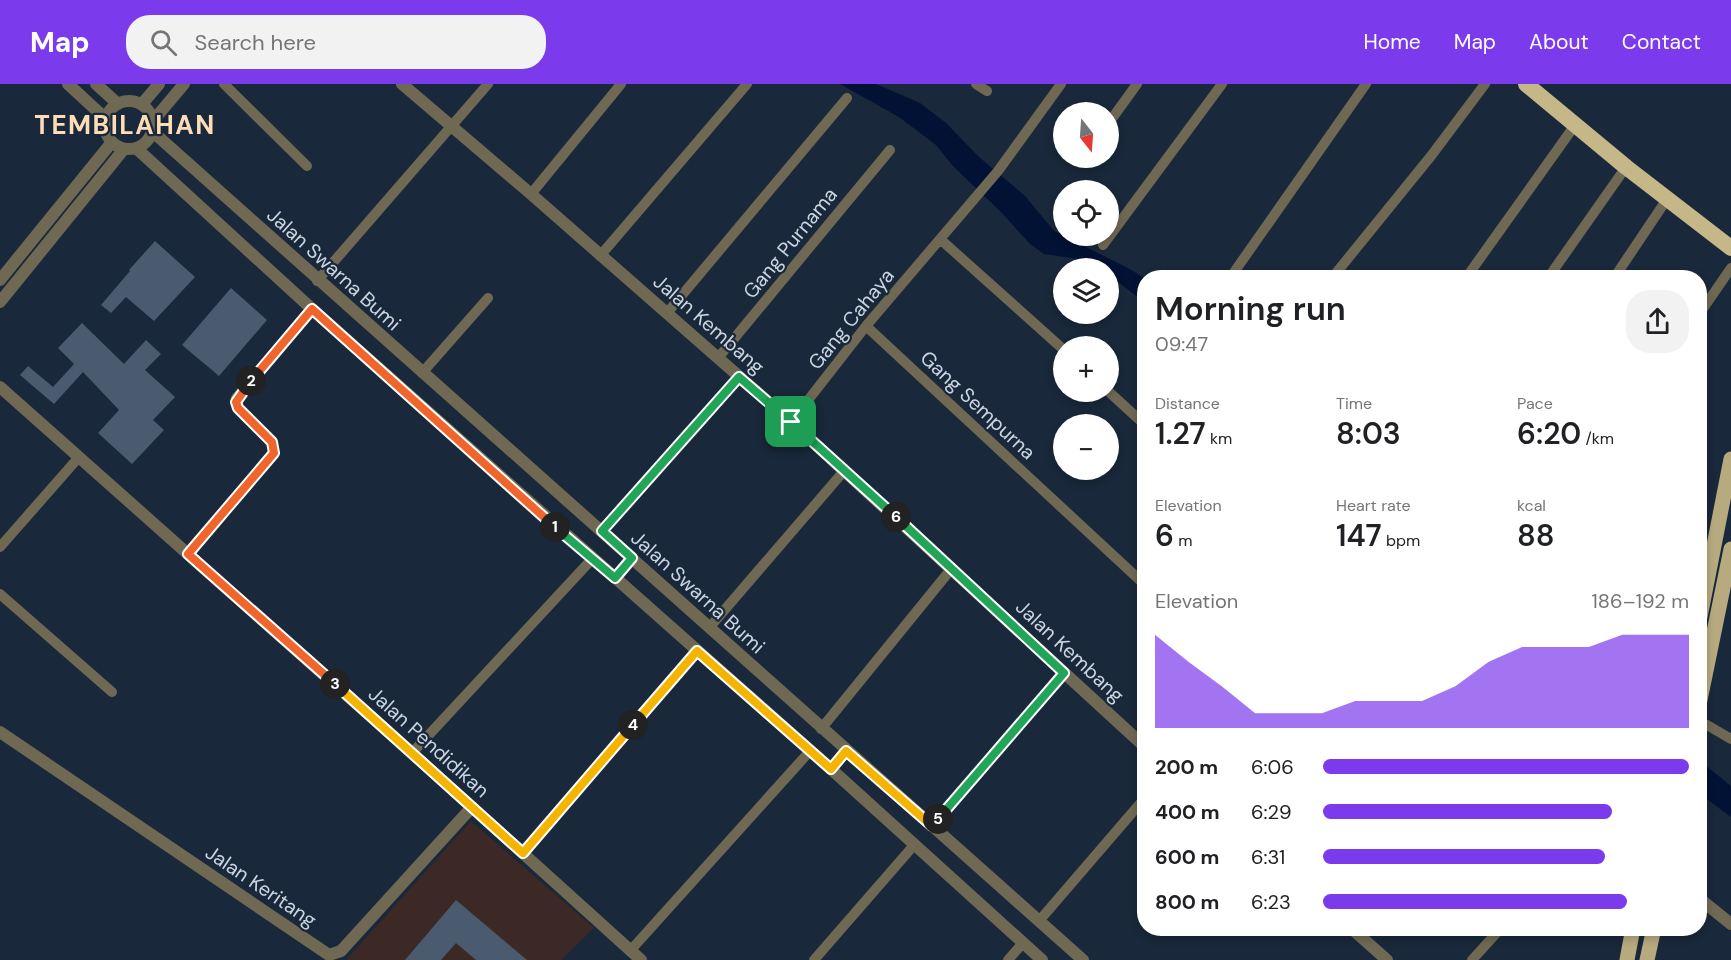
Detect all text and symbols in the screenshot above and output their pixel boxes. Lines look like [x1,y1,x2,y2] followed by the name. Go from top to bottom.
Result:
[126,15,546,69] search box
[30,24,90,61] text: Map
[147,26,180,59] icon: search
[195,28,316,57] text: Search here
[1363,28,1421,56] text: Home
[1454,28,1496,56] text: Map
[1529,28,1589,56] text: About
[1622,28,1701,56] text: Contact
[1053,102,1119,168] north arrow
[1053,102,1119,480] map controls
[34,108,216,142] district label: TEMBILAHAN
[1053,180,1119,246] button: locate
[737,182,843,304] street label: Gang Purnama
[262,202,406,336] street label: Jalan Swarna Bumi
[1053,258,1119,324] button: layers
[802,263,900,375] street label: Gang Cahaya
[648,269,770,379] street label: Jalan Kembang
[1155,287,1346,330] text: Morning run
[1626,290,1689,353] button: share
[1155,331,1208,357] text: 09:47
[1053,336,1119,402] button: +
[915,345,1041,465] street label: Gang Sempurna
[236,366,266,396] pin: 2
[246,370,256,391] text: 2
[1155,393,1220,414] text: Distance
[1336,393,1372,414] text: Time
[1517,393,1553,414] text: Pace
[765,396,816,447] pin
[774,405,807,438] icon: arrive
[1053,414,1119,480] button: −
[1155,414,1206,453] text: 1.27
[1336,414,1401,453] text: 8:03
[1517,414,1581,453] text: 6:20
[1206,428,1232,449] text: km
[1581,428,1614,449] text: /km
[1155,495,1222,516] text: Elevation
[1336,495,1411,516] text: Heart rate
[1517,495,1546,516] text: kcal
[881,502,911,532] pin: 6
[891,506,901,527] text: 6
[540,512,570,542] pin: 1
[552,516,558,537] text: 1
[1155,516,1174,555] text: 6
[1336,516,1382,555] text: 147
[1517,516,1555,555] text: 88
[626,525,770,659] street label: Jalan Swarna Bumi
[1174,530,1193,551] text: m
[1382,530,1420,551] text: bpm
[1155,588,1238,614] text: Elevation
[1592,588,1689,614] text: 186–192 m
[1010,594,1130,708] street label: Jalan Kembang
[320,669,350,699] pin: 3
[330,673,340,694] text: 3
[363,681,495,803] street label: Jalan Pendidikan
[618,710,648,740] pin: 4
[628,714,638,735] text: 4
[1155,754,1218,780] text: 200 m
[1251,754,1294,780] text: 6:06
[1155,799,1220,825] text: 400 m
[1251,799,1291,825] text: 6:29
[923,804,953,834] pin: 5
[933,808,943,829] text: 5
[200,839,322,933] street label: Jalan Keritang
[1155,844,1219,870] text: 600 m
[1251,844,1285,870] text: 6:31
[1155,889,1219,915] text: 800 m
[1251,889,1291,915] text: 6:23

